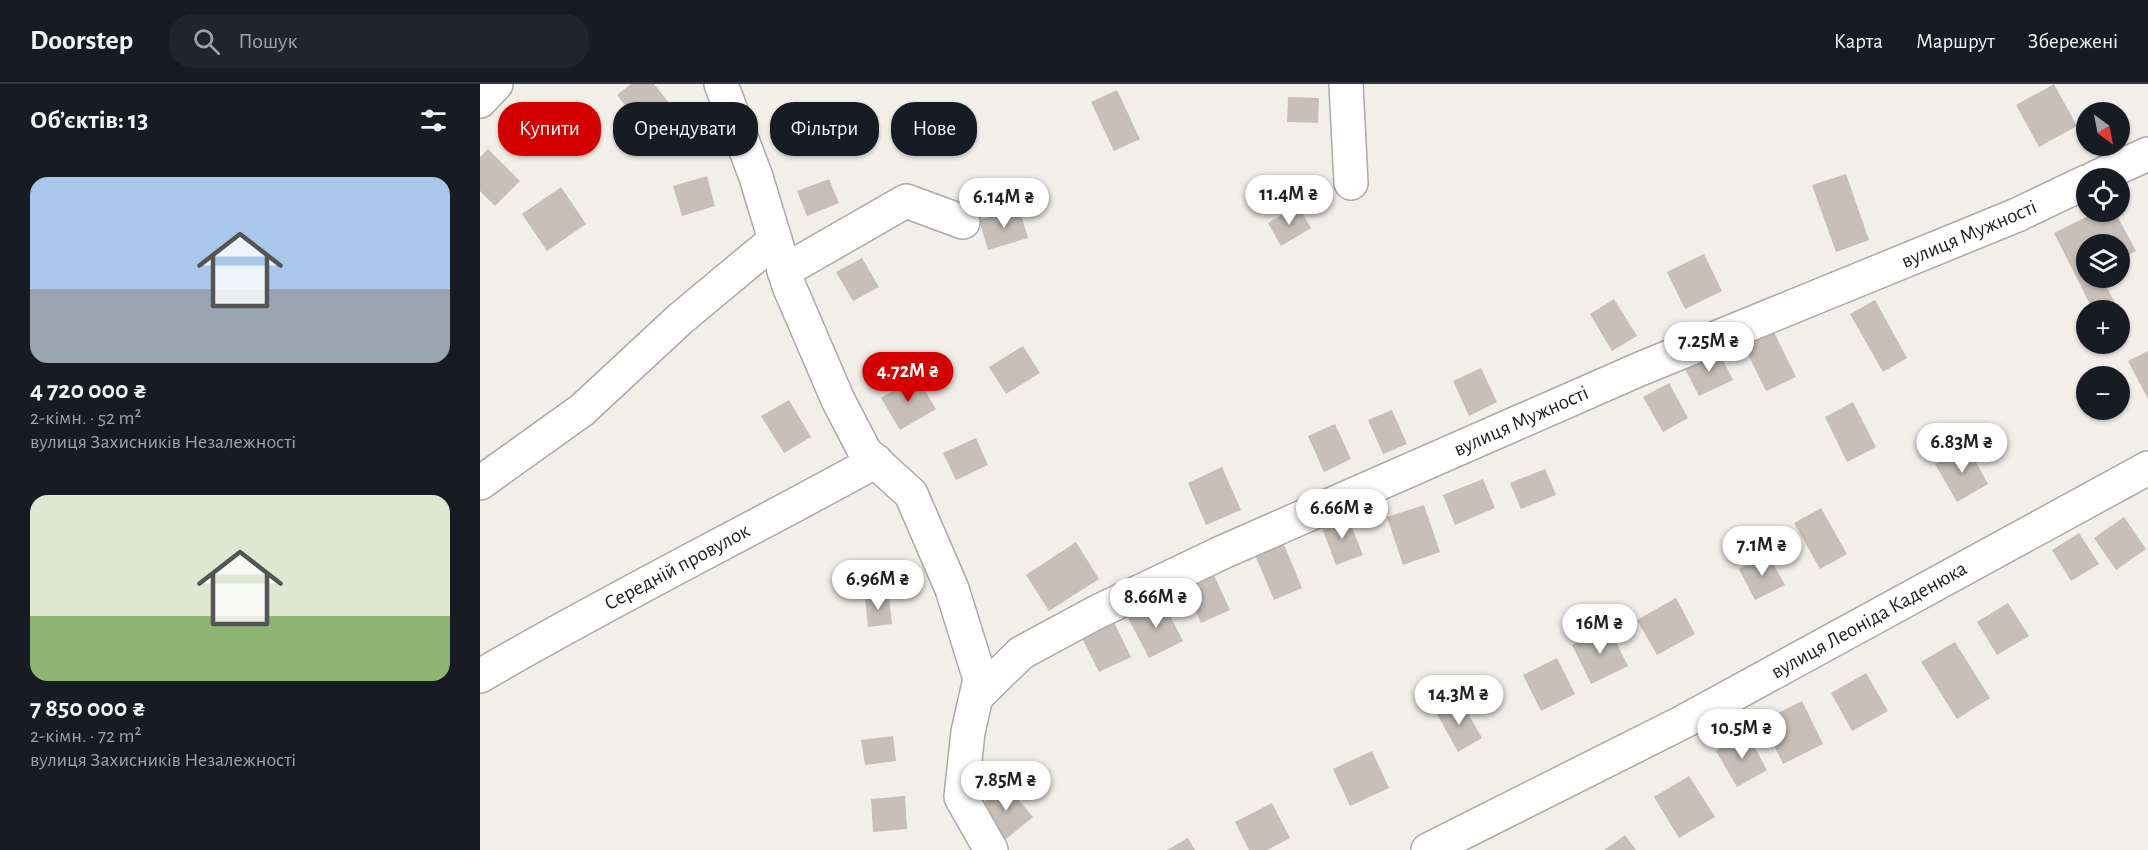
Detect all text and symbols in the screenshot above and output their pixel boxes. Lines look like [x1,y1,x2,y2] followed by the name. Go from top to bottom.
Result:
[169,14,589,68] search box
[190,25,223,58] icon: search
[30,27,133,55] text: Doorstep
[238,30,298,52] text: Пошук
[1834,31,1883,52] text: Карта
[1916,31,1995,52] text: Маршрут
[2028,31,2118,52] text: Збережені
[498,102,601,156] chip: Купити
[613,102,758,156] chip: Орендувати
[770,102,879,156] chip: Фільтри
[891,102,977,156] chip: Нове
[2076,102,2130,156] north arrow
[2076,102,2130,420] map controls
[417,104,450,137] icon: filters
[30,107,148,133] text: Об’єктів: 13
[2076,168,2130,222] button: locate
[1234,175,1344,226] pin: 11.4M ₴
[949,178,1059,229] pin: 6.14M ₴
[1259,184,1319,204] text: 11.4M ₴
[973,187,1035,207] text: 6.14M ₴
[1898,196,2040,272] street label: вулиця Мужності
[186,216,294,324] icon: home
[2076,234,2130,288] button: layers
[2076,300,2130,354] button: +
[1654,322,1764,373] pin: 7.25M ₴
[1678,331,1740,351] text: 7.25M ₴
[853,352,963,403] pin: 4.72M ₴
[876,361,940,381] text: 4.72M ₴
[2076,366,2130,420] button: −
[30,377,148,403] text: 4 720 000 ₴
[1450,382,1592,460] street label: вулиця Мужності
[30,408,141,428] text: 2-кімн. · 52 m²
[1907,423,2017,474] pin: 6.83M ₴
[30,432,296,452] text: вулиця Захисників Незалежності
[1930,432,1994,452] text: 6.83M ₴
[1287,489,1397,540] pin: 6.66M ₴
[1310,498,1374,518] text: 6.66M ₴
[601,520,754,614] street label: Середній провулок
[1713,526,1811,577] pin: 7.1M ₴
[186,534,294,642] icon: home
[1737,535,1787,555] text: 7.1M ₴
[1768,557,1971,683] street label: вулиця Леоніда Каденюка
[823,560,933,611] pin: 6.96M ₴
[846,569,910,589] text: 6.96M ₴
[1101,578,1211,629] pin: 8.66M ₴
[1124,587,1188,607] text: 8.66M ₴
[1558,604,1642,655] pin: 16M ₴
[1576,613,1624,633] text: 16M ₴
[1404,675,1514,726] pin: 14.3M ₴
[1429,684,1489,704] text: 14.3M ₴
[30,695,146,721] text: 7 850 000 ₴
[1687,709,1797,760] pin: 10.5M ₴
[1711,718,1773,738] text: 10.5M ₴
[30,726,141,746] text: 2-кімн. · 72 m²
[30,750,296,770] text: вулиця Захисників Незалежності
[951,761,1061,812] pin: 7.85M ₴
[975,770,1037,790] text: 7.85M ₴

